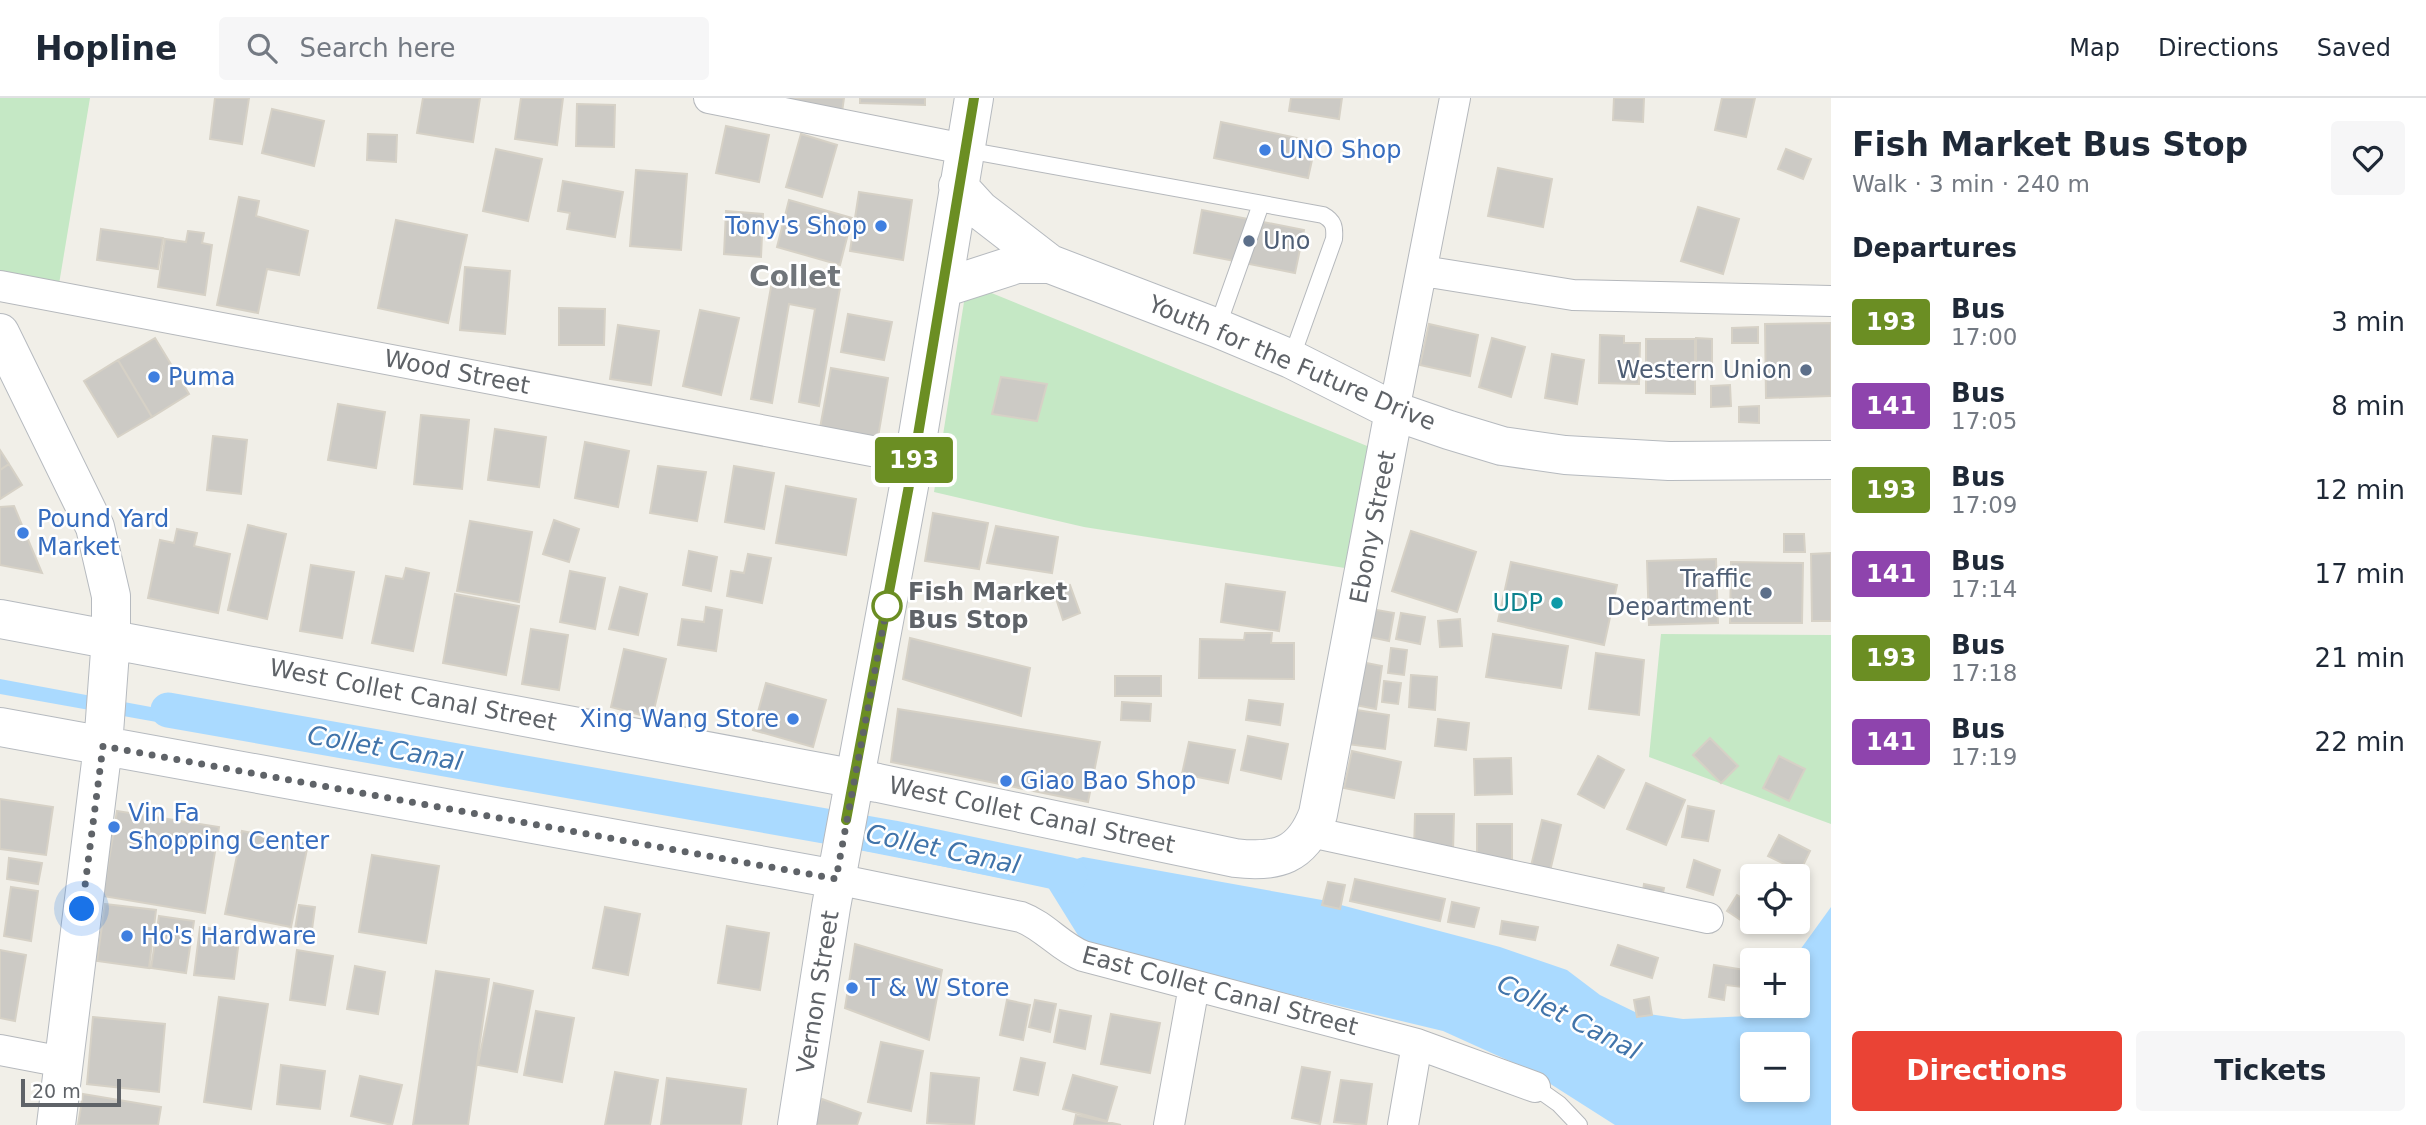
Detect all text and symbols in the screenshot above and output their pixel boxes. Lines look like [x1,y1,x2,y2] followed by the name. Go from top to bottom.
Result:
[219,17,709,80] search box
[35,29,177,68] text: Hopline
[243,29,281,67] icon: search
[299,33,456,63] text: Search here
[2069,34,2120,62] text: Map
[2158,34,2279,62] text: Directions
[2317,34,2391,62] text: Saved
[2331,121,2405,195] button: heart
[1852,125,2248,164] text: Fish Market Bus Stop
[1279,136,1401,164] place label: UNO Shop
[1257,142,1273,158] marker: UNO Shop
[1852,171,2090,197] text: Walk · 3 min · 240 m
[724,212,867,240] place label: Tony's Shop
[873,218,889,234] marker: Tony's Shop
[1263,227,1310,255] place label: Uno
[1241,233,1257,249] marker: Uno
[1852,233,2017,263] text: Departures
[749,260,841,293] district label: Collet
[1143,289,1440,436] street label: Youth for the Future Drive
[1951,294,2005,324] text: Bus
[2331,307,2405,337] text: 3 min
[1866,308,1916,336] text: 193
[1951,324,2017,350] text: 17:00
[382,344,532,400] street label: Wood Street
[1617,356,1792,384] place label: Western Union
[1798,362,1814,378] marker: Western Union
[168,363,235,391] place label: Puma
[146,369,162,385] marker: Puma
[1951,378,2005,408] text: Bus
[2331,391,2405,421] text: 8 min
[1866,392,1916,420] text: 141
[1951,408,2017,434] text: 17:05
[874,437,954,483] line badge: 193
[889,446,939,474] text: 193
[1344,448,1402,606] street label: Ebony Street
[1951,462,2005,492] text: Bus
[2315,475,2405,505] text: 12 min
[1866,476,1916,504] text: 193
[1951,492,2017,518] text: 17:09
[37,505,169,561] place label: Pound Yard Market
[15,525,31,541] marker: Pound Yard Market
[1951,546,2005,576] text: Bus
[2315,559,2405,589] text: 17 min
[1866,560,1916,588] text: 141
[1607,565,1752,621] place label: Traffic Department
[1951,576,2017,602] text: 17:14
[908,578,1067,634] place label: Fish Market Bus Stop
[1758,585,1774,601] marker: Traffic Department
[1492,589,1543,617] place label: UDP
[872,591,902,621] marker: Fish Market Bus Stop
[1549,595,1565,611] marker: UDP
[1951,630,2005,660] text: Bus
[2315,643,2405,673] text: 21 min
[1866,644,1916,672] text: 193
[267,653,559,737] street label: West Collet Canal Street
[1951,660,2017,686] text: 17:18
[579,705,779,733] place label: Xing Wang Store
[785,711,801,727] marker: Xing Wang Store
[1951,714,2005,744] text: Bus
[305,720,466,777] water label: Collet Canal
[2315,727,2405,757] text: 22 min
[1866,728,1916,756] text: 141
[1951,744,2017,770] text: 17:19
[1020,767,1196,795] place label: Giao Bao Shop
[886,771,1178,859] street label: West Collet Canal Street
[998,773,1014,789] marker: Giao Bao Shop
[128,799,329,855] place label: Vin Fa Shopping Center
[863,817,1023,881] water label: Collet Canal
[106,819,122,835] marker: Vin Fa Shopping Center
[1740,864,1810,1102] map controls
[1740,864,1810,934] button: locate
[64,891,99,926] your location
[791,909,845,1075] street label: Vernon Street
[141,922,316,950] place label: Ho's Hardware
[119,928,135,944] marker: Ho's Hardware
[1079,941,1361,1041] street label: East Collet Canal Street
[1740,948,1810,1018] button: +
[1492,968,1646,1066] water label: Collet Canal
[865,974,1009,1002] place label: T & W Store
[844,980,860,996] marker: T & W Store
[1852,1031,2122,1111] button: Directions
[2136,1031,2405,1111] button: Tickets
[1740,1032,1810,1102] button: −
[21,1076,121,1108] scale bar
[32,1080,81,1102] text: 20 m

